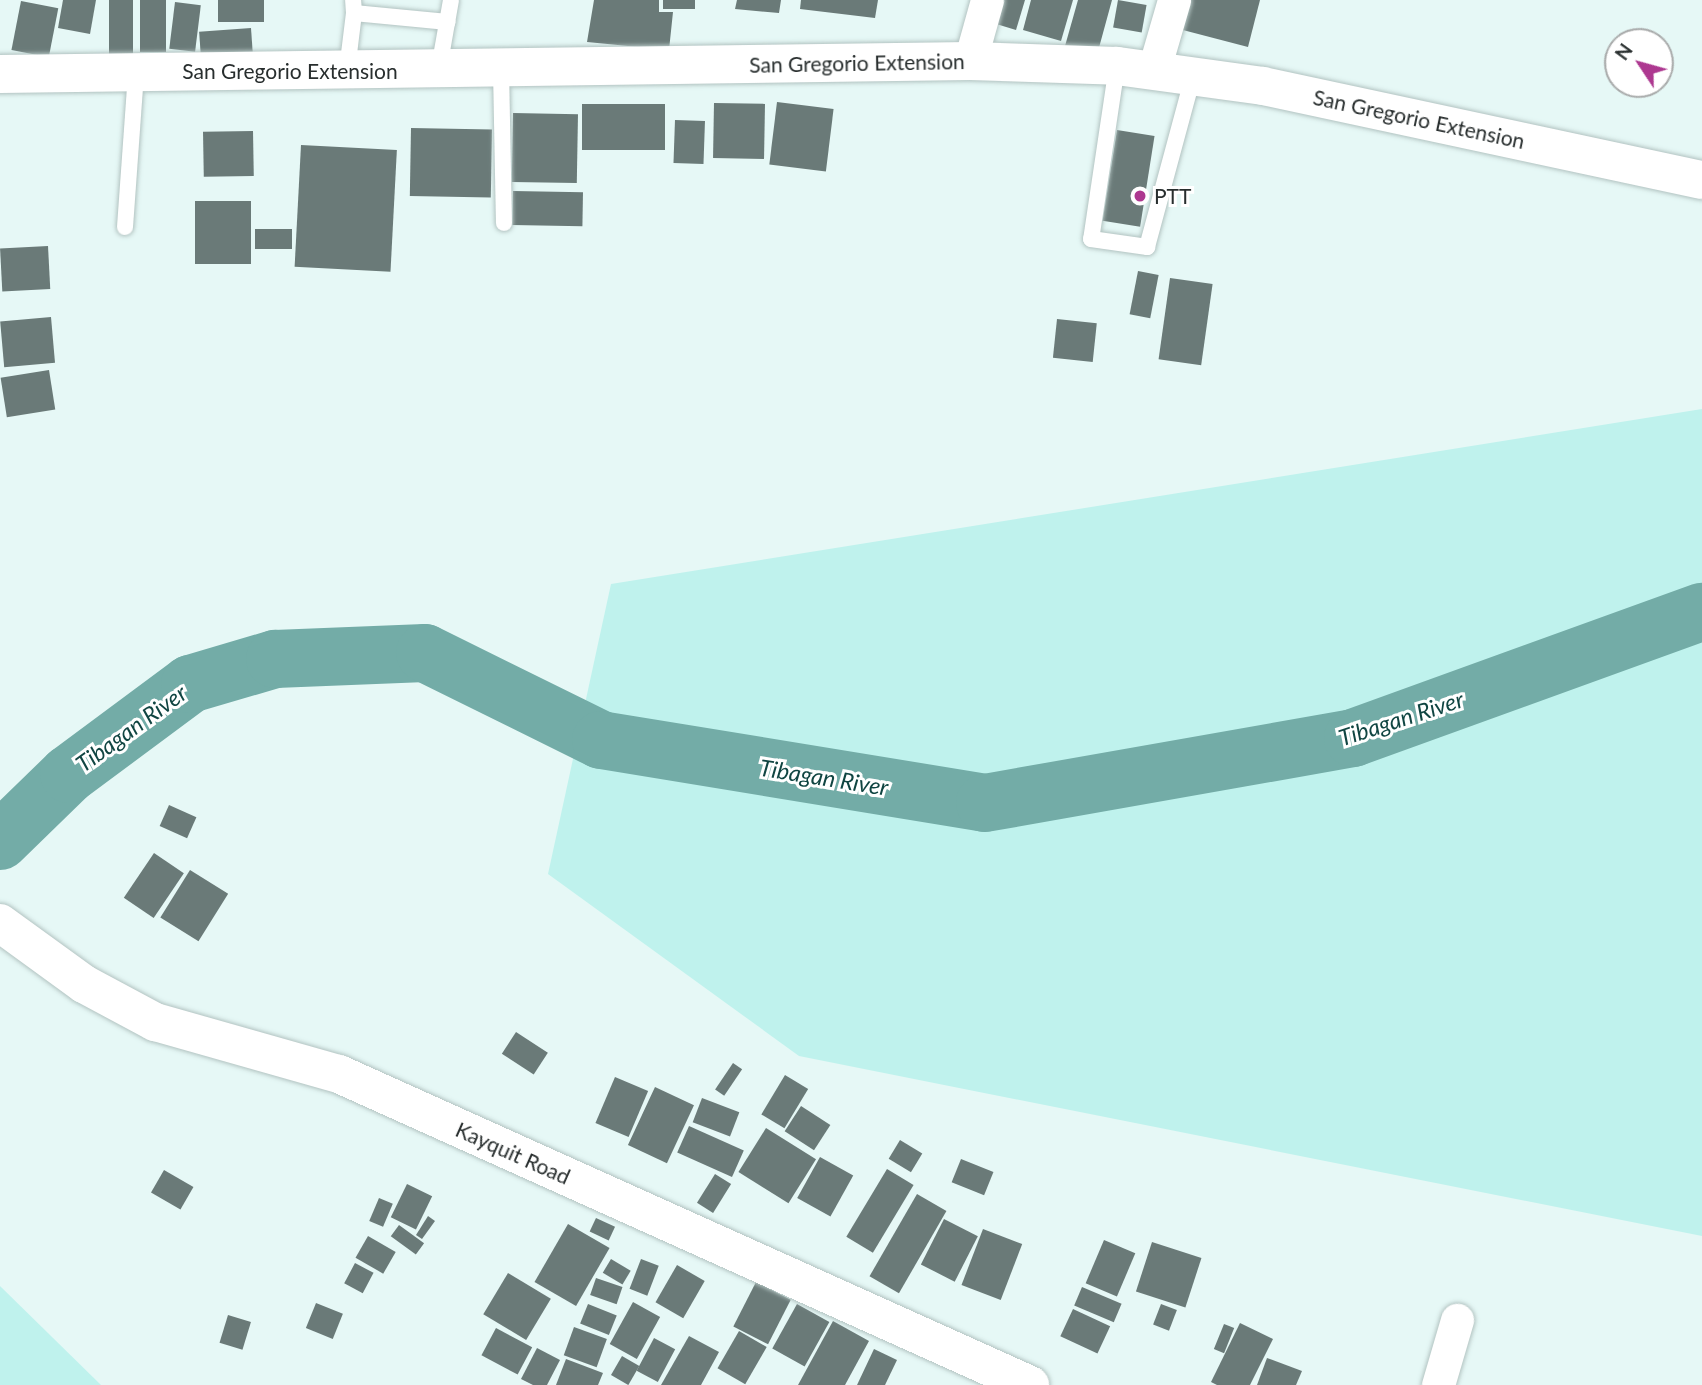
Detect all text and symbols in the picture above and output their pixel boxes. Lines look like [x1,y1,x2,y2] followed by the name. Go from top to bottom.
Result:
[1604,28,1674,98] north arrow
[1610,39,1637,64] text: N
[749,49,965,77] street label: San Gregorio Extension
[182,58,398,84] street label: San Gregorio Extension
[1311,84,1527,154] street label: San Gregorio Extension
[1154,183,1191,209] place label: PTT
[1132,188,1148,204] marker: PTT
[70,679,192,777] water label: Tibagan River
[1335,685,1467,751] water label: Tibagan River
[758,753,890,801] water label: Tibagan River
[452,1117,574,1189] street label: Kayquit Road

